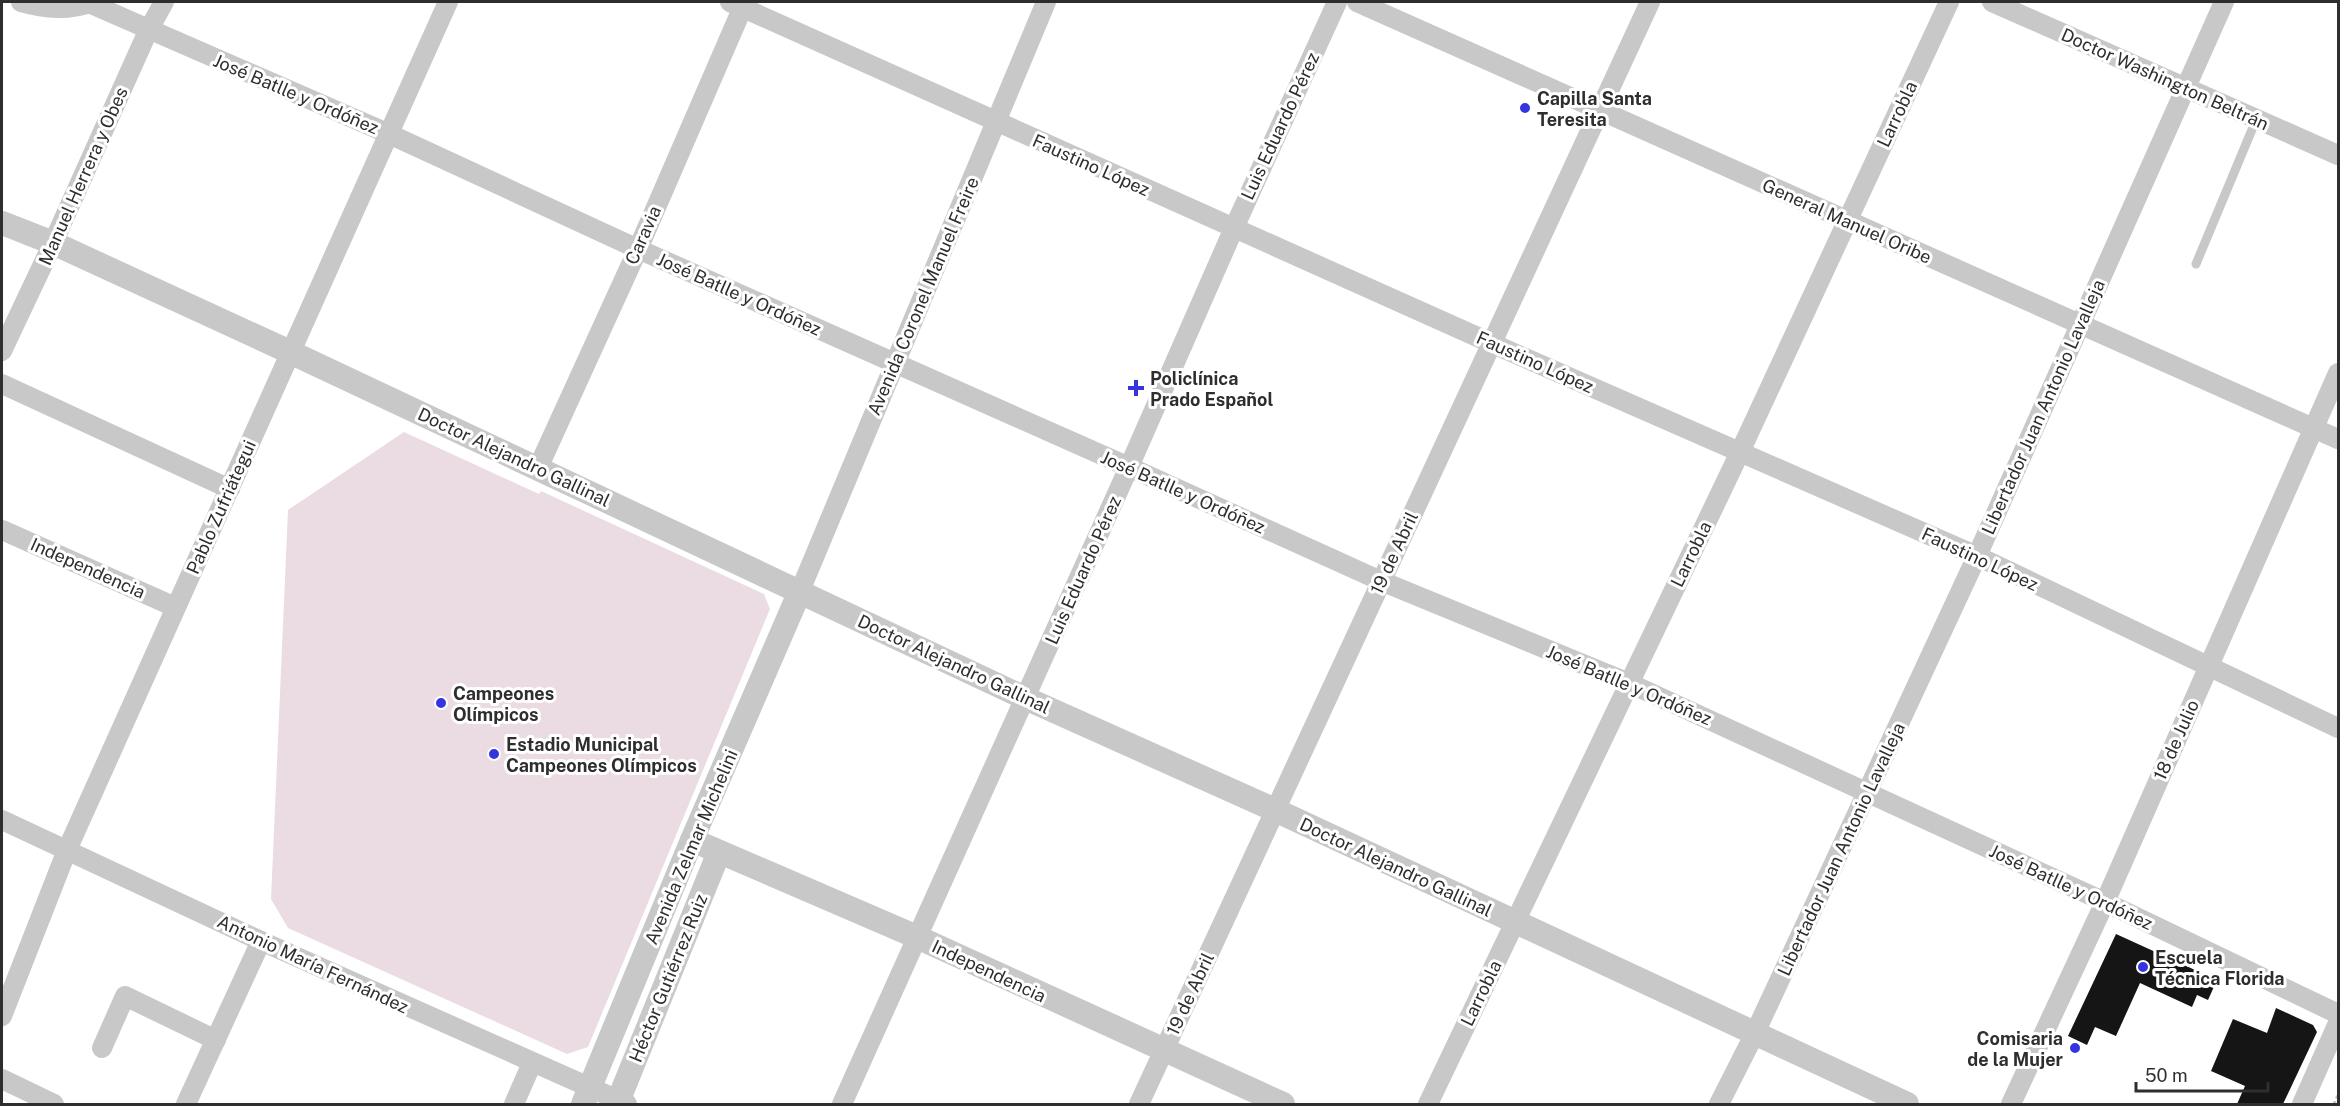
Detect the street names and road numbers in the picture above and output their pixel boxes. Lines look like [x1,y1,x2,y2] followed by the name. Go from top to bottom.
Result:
[2058,24,2272,134] street label: Doctor Washington Beltrán
[1237,49,1323,203] street label: Luis Eduardo Pérez
[210,50,382,138] street label: José Batlle y Ordóñez
[1873,78,1921,150] street label: Larrobla
[34,84,132,268] street label: Manuel Herrera y Obes
[1029,130,1153,200] street label: Faustino López
[863,174,983,418] street label: Avenida Coronel Manuel Freire
[1759,174,1935,268] street label: General Manuel Oribe
[621,202,665,268] street label: Caravia
[654,248,824,340] street label: José Batlle y Ordóñez
[1977,276,2109,538] street label: Libertador Juan Antonio Lavalleja
[1473,327,1597,397] street label: Faustino López
[415,403,613,511] street label: Doctor Alejandro Gallinal
[182,437,260,577] street label: Pablo Zufriátegui
[1098,446,1268,538] street label: José Batlle y Ordóñez
[1041,493,1125,647] street label: Luis Eduardo Pérez
[1366,508,1422,598] street label: 19 de Abril
[1666,518,1716,590] street label: Larrobla
[1919,523,2041,595] street label: Faustino López
[27,533,149,603] street label: Independencia
[855,610,1053,718] street label: Doctor Alejandro Gallinal
[1543,641,1715,729] street label: José Batlle y Ordóñez
[2149,697,2203,783] street label: 18 de Julio
[1773,719,1909,979] street label: Libertador Juan Antonio Lavalleja
[640,746,742,948] street label: Avenida Zelmar Michelini
[1297,813,1495,921] street label: Doctor Alejandro Gallinal
[1986,840,2156,934] street label: José Batlle y Ordóñez
[625,891,711,1065] street label: Héctor Gutiérrez Ruiz
[214,910,412,1018] street label: Antonio María Fernández
[929,935,1049,1007] street label: Independencia
[1162,949,1218,1039] street label: 19 de Abril
[1456,957,1506,1029] street label: Larrobla

